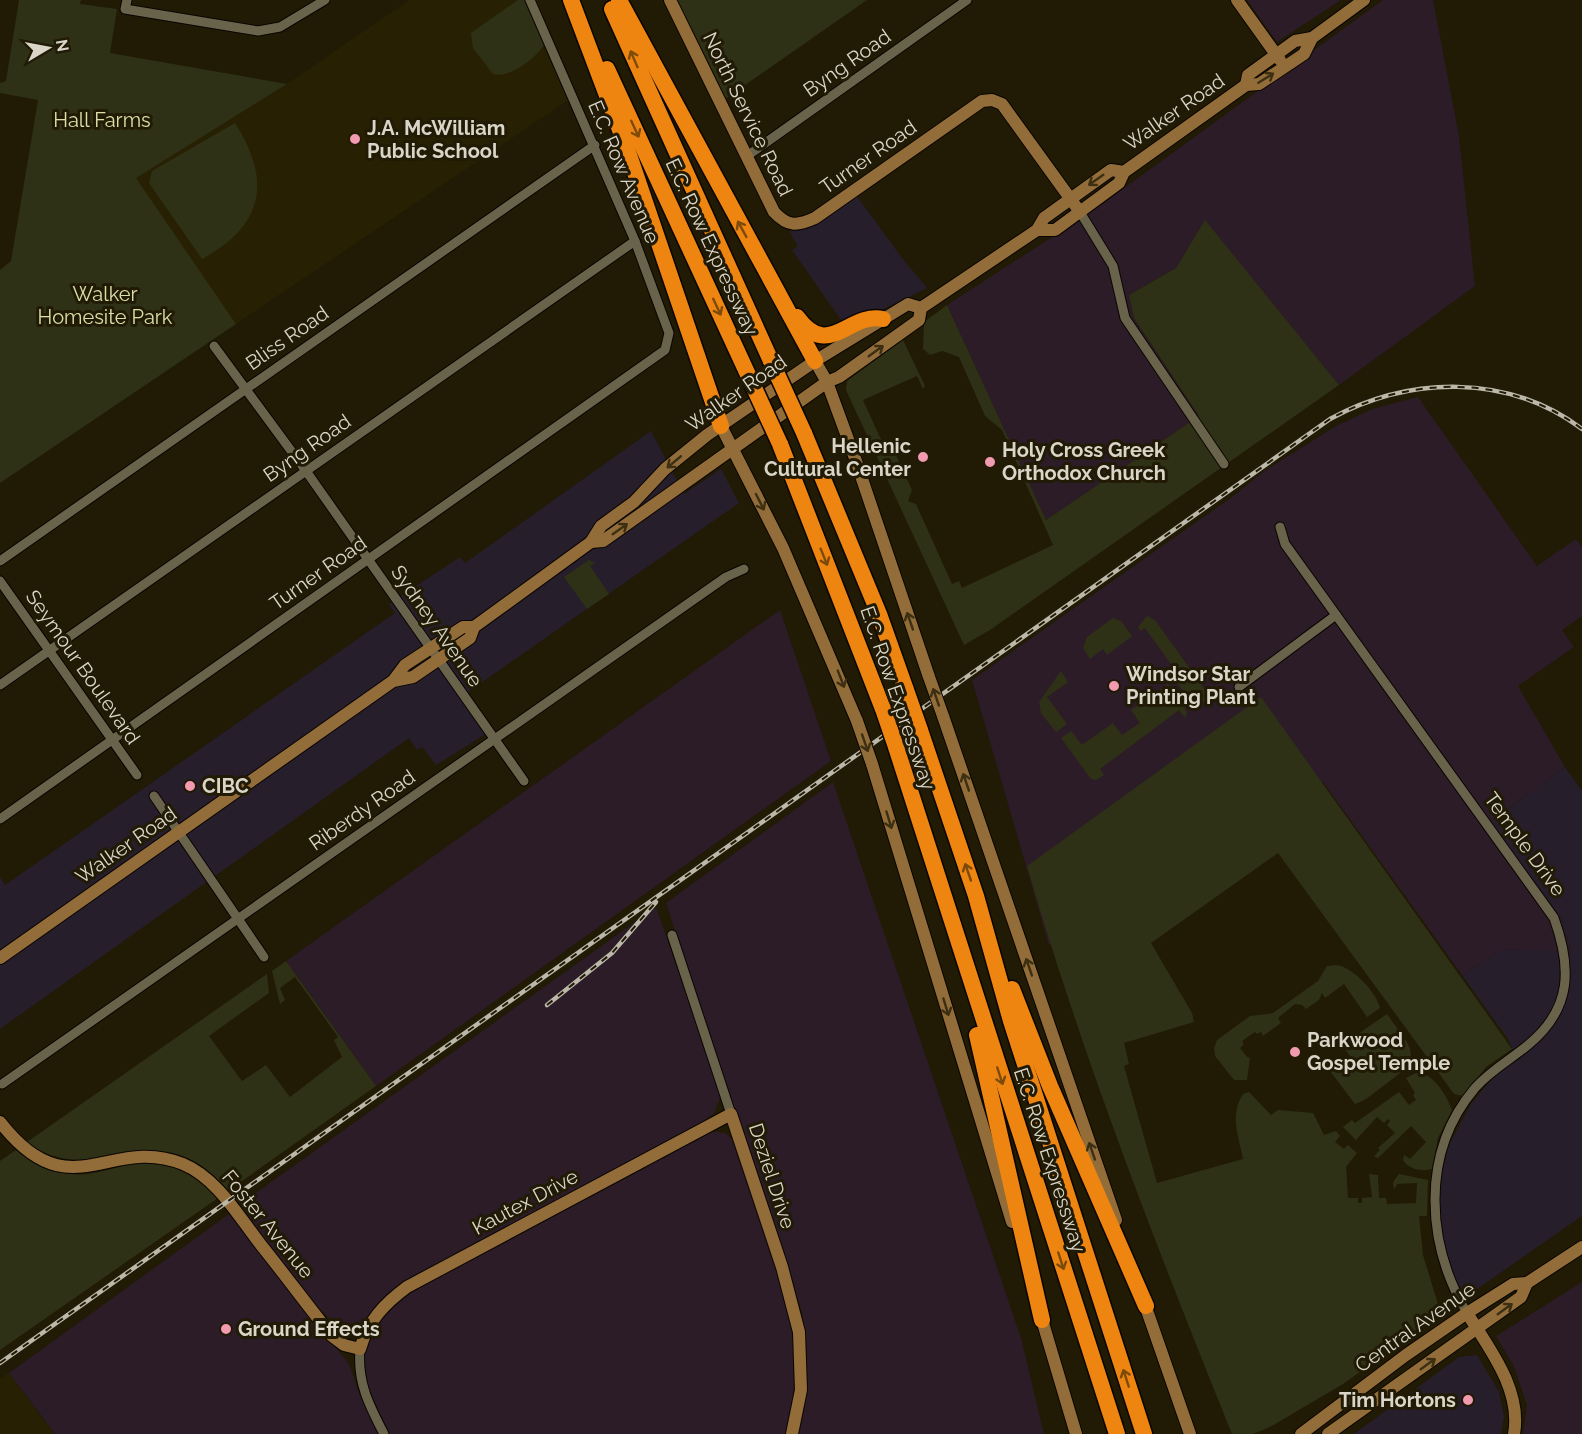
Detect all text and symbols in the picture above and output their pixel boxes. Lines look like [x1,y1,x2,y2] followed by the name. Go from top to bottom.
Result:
[18,18,78,78] north arrow
[799,24,895,102] street label: Byng Road
[698,28,798,200] street label: North Service Road
[52,38,73,53] text: N
[628,50,639,69] one-way arrow
[1119,68,1229,156] street label: Walker Road
[1257,72,1274,84] one-way arrow
[583,97,665,247] street label: E.C. Row Avenue
[53,108,151,132] park label: Hall Farms
[815,115,921,199] street label: Turner Road
[367,116,505,163] place label: J.A. McWilliam Public School
[630,120,642,138] one-way arrow
[348,132,362,146] marker: J.A. McWilliam Public School
[660,155,764,340] street label: E.C. Row Expressway
[1088,174,1105,186] one-way arrow
[736,221,748,238] one-way arrow
[38,282,173,329] park label: Walker Homesite Park
[711,297,723,315] one-way arrow
[241,301,333,375] street label: Bliss Road
[867,345,883,357] one-way arrow
[681,349,791,437] street label: Walker Road
[259,409,355,487] street label: Byng Road
[764,434,911,481] place label: Hellenic Cultural Center
[1002,438,1166,485] place label: Holy Cross Greek Orthodox Church
[916,450,930,464] marker: Hellenic Cultural Center
[667,455,682,469] one-way arrow
[983,455,997,469] marker: Holy Cross Greek Orthodox Church
[754,492,766,510] one-way arrow
[611,523,628,535] one-way arrow
[265,531,371,615] street label: Turner Road
[819,548,830,566] one-way arrow
[386,561,488,692] street label: Sydney Avenue
[21,585,145,749] street label: Seymour Boulevard
[855,603,941,793] street label: E.C. Row Expressway
[904,612,915,631] one-way arrow
[1126,662,1256,709] place label: Windsor Star Printing Plant
[836,669,847,688] one-way arrow
[1107,679,1121,693] marker: Windsor Star Printing Plant
[930,687,941,706] one-way arrow
[860,733,871,752] one-way arrow
[304,765,420,855] street label: Riberdy Road
[959,773,970,792] one-way arrow
[202,774,249,798] place label: CIBC
[183,779,197,793] marker: CIBC
[1479,787,1571,901] street label: Temple Drive
[71,801,181,889] street label: Walker Road
[884,810,895,829] one-way arrow
[962,863,973,881] one-way arrow
[1023,958,1034,977] one-way arrow
[941,997,952,1016] one-way arrow
[1307,1028,1450,1075] place label: Parkwood Gospel Temple
[1288,1045,1302,1059] marker: Parkwood Gospel Temple
[1009,1065,1091,1256] street label: E.C. Row Expressway
[995,1066,1006,1085] one-way arrow
[744,1120,800,1232] street label: Deziel Drive
[1086,1142,1097,1161] one-way arrow
[468,1164,582,1240] street label: Kautex Drive
[217,1165,319,1283] street label: Foster Avenue
[1056,1251,1067,1270] one-way arrow
[1350,1277,1480,1377] street label: Central Avenue
[1497,1302,1513,1315] one-way arrow
[238,1317,380,1341] place label: Ground Effects
[219,1322,233,1336] marker: Ground Effects
[1419,1358,1436,1370] one-way arrow
[1120,1369,1131,1388] one-way arrow
[1339,1388,1456,1412] place label: Tim Hortons
[1461,1393,1475,1407] marker: Tim Hortons

